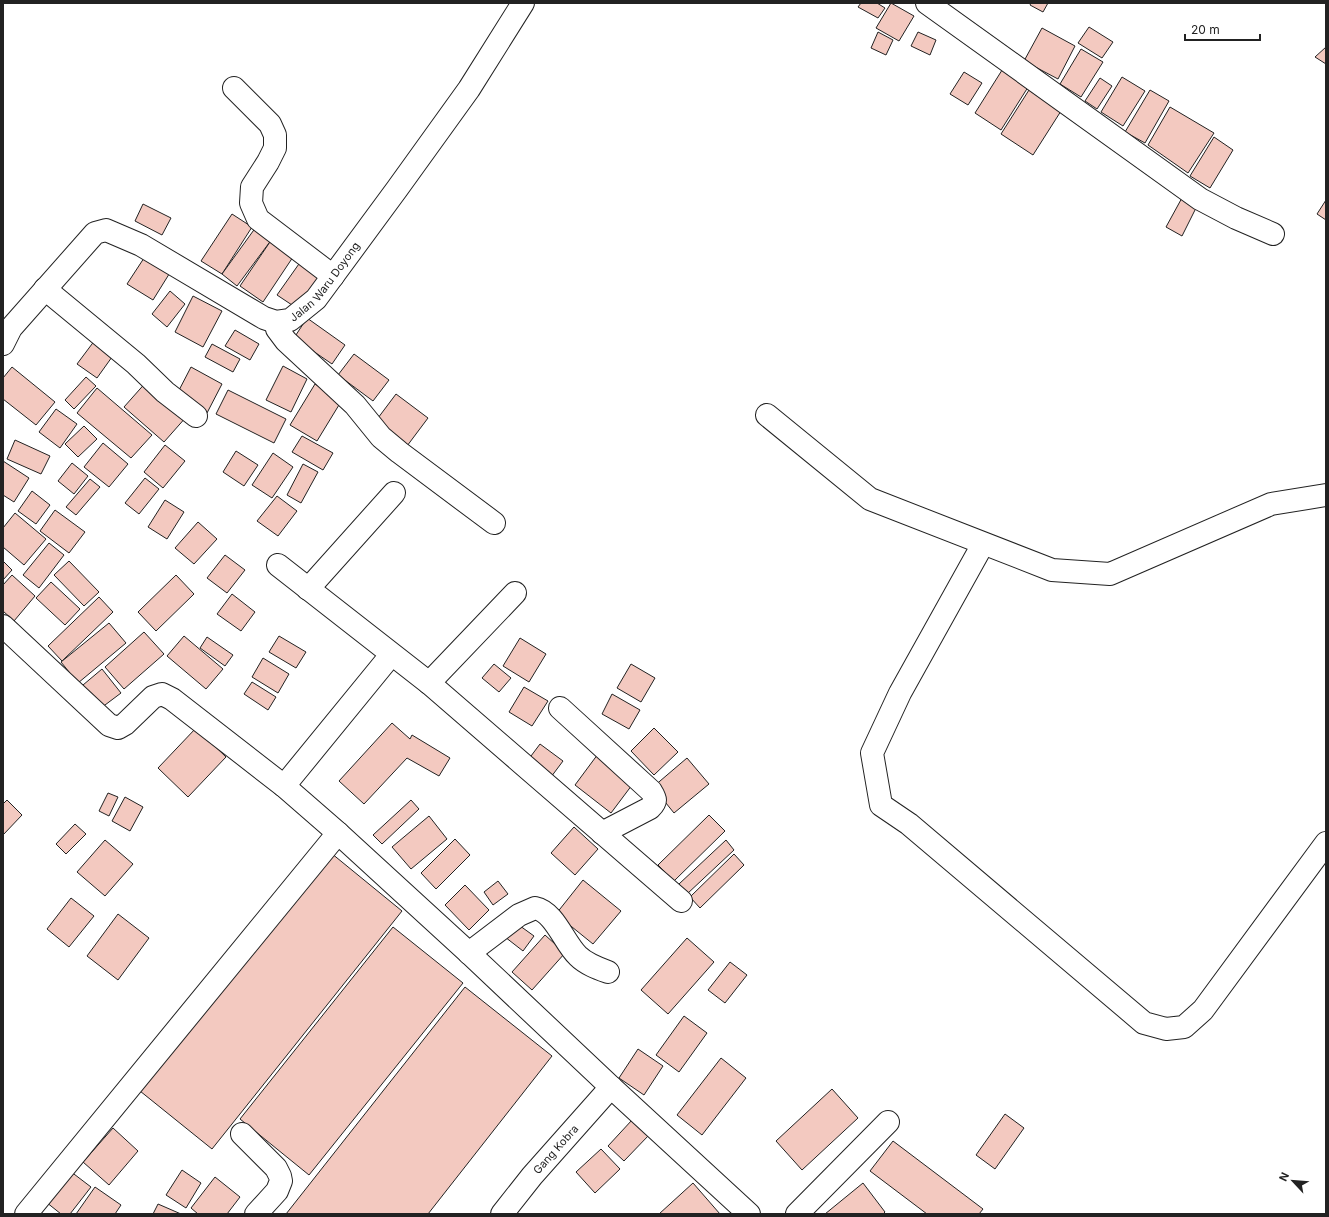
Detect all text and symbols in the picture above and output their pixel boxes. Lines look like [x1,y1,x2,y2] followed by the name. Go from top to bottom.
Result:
[1185,16,1260,42] scale bar
[1191,22,1220,37] text: 20 m
[287,239,363,325] street label: Jalan Waru Doyong
[530,1122,581,1177] street label: Gang Kobra
[1273,1161,1313,1201] north arrow
[1276,1170,1292,1183] text: N

